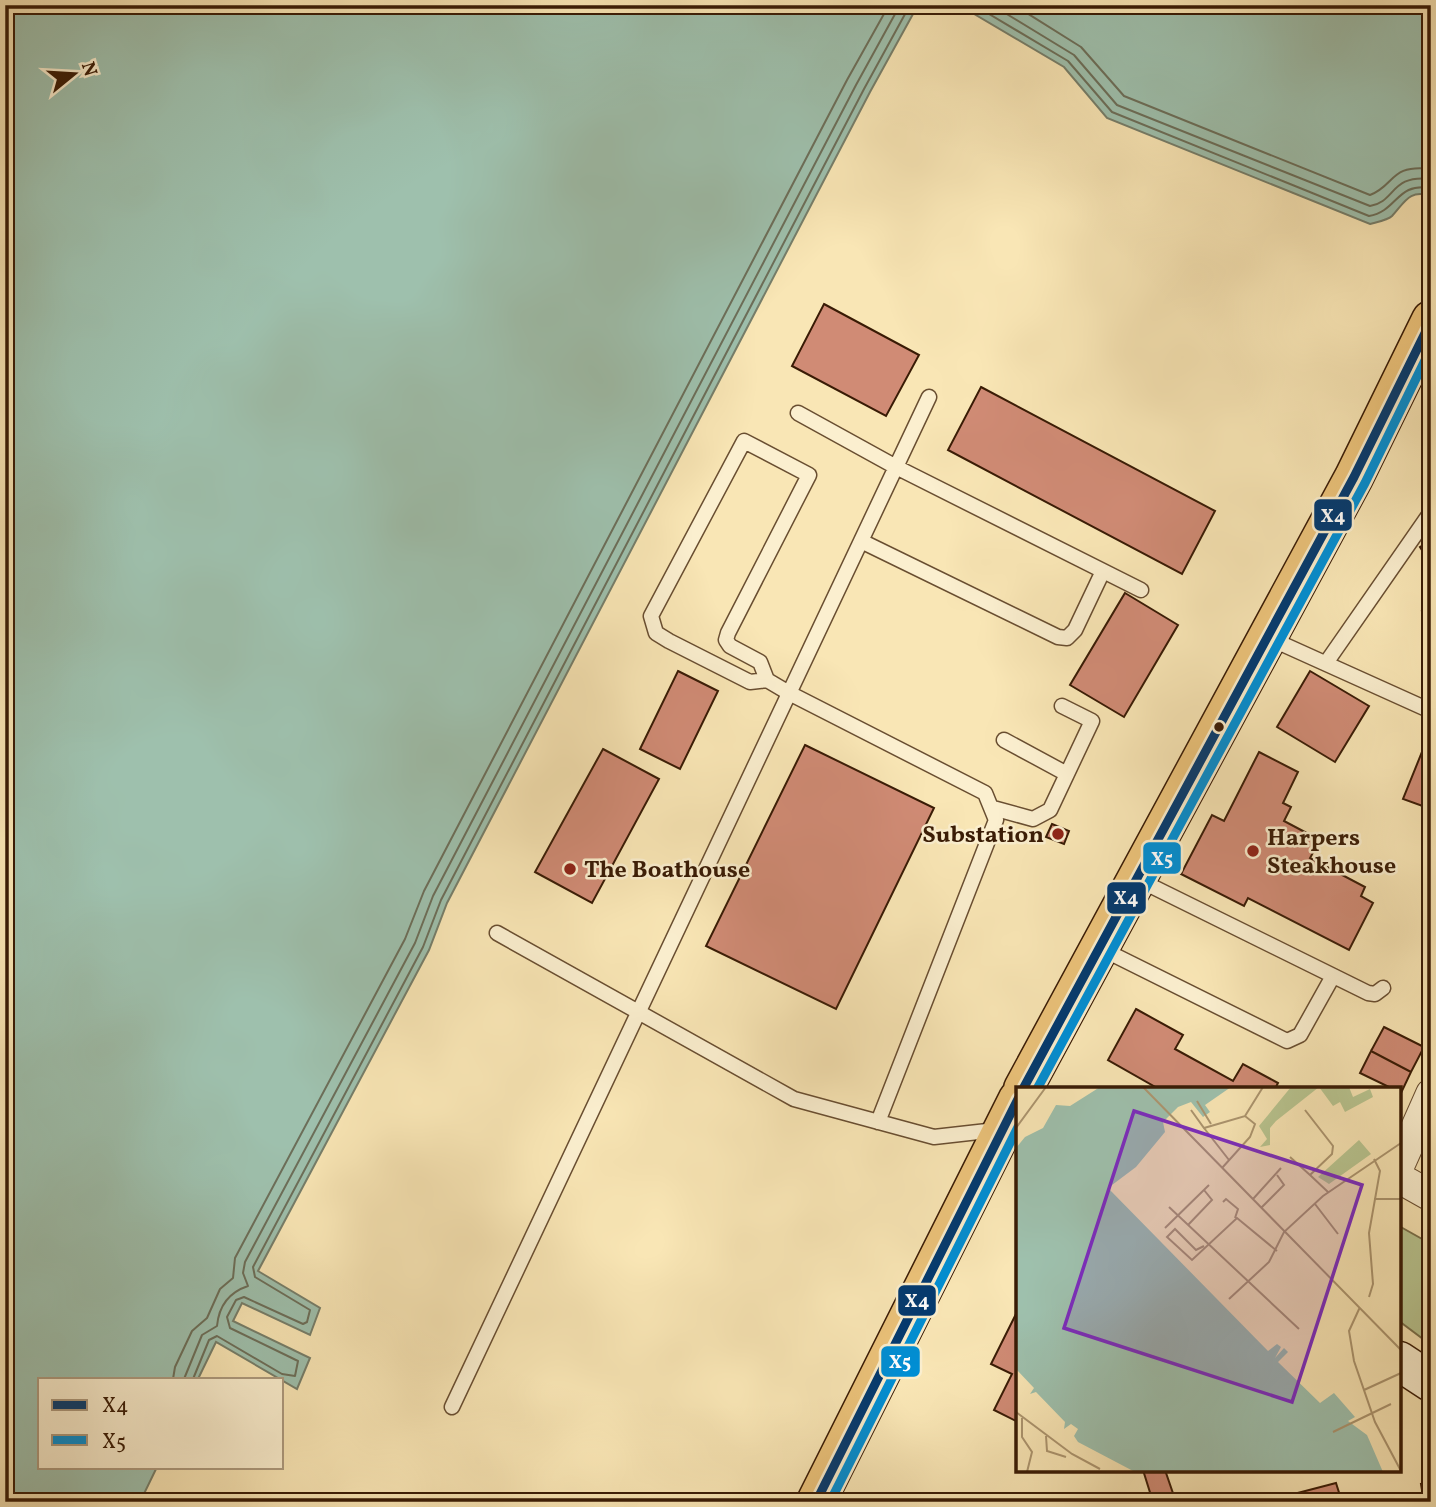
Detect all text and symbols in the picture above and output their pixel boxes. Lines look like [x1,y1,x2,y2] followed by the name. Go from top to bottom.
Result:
[38,38,108,108] north arrow
[74,59,103,80] text: N
[1313,498,1353,532] line badge: X4
[1321,504,1345,530] text: X4
[1212,720,1226,734] unlabelled marker
[922,819,1044,853] place label: Substation
[1267,822,1396,884] place label: Harpers Steakhouse
[1050,826,1066,842] marker: Substation
[1142,841,1182,875] line badge: X5
[1245,843,1261,859] marker: Harpers Steakhouse
[1151,847,1173,873] text: X5
[584,854,750,888] place label: The Boathouse
[562,861,578,877] marker: The Boathouse
[1106,881,1147,915] line badge: X4
[1114,886,1138,912] text: X4
[1016,1087,1401,1472] inset map
[897,1284,937,1317] line badge: X4
[905,1289,929,1315] text: X4
[880,1345,921,1378] line badge: X5
[889,1350,911,1376] text: X5
[38,1378,284,1468] legend
[102,1392,129,1421] text: X4
[102,1428,126,1457] text: X5

